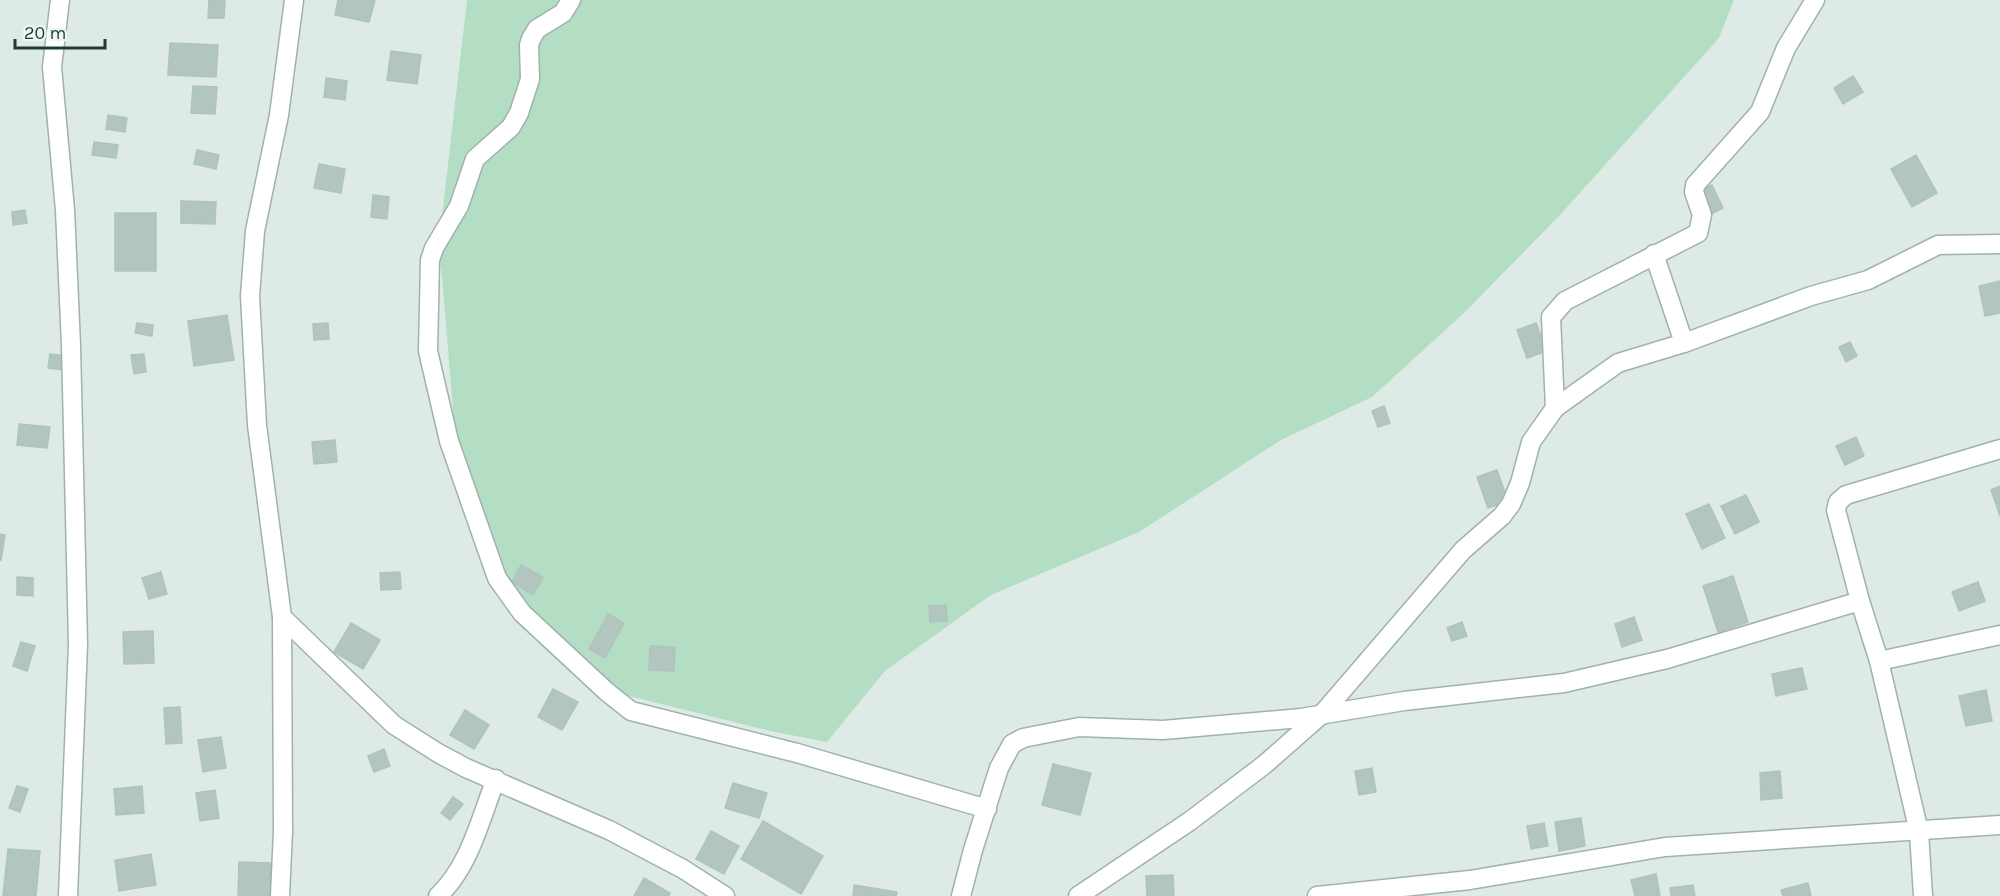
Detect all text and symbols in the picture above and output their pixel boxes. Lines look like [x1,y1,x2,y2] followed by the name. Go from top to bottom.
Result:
[15,12,105,50] scale bar
[24,22,66,44] text: 20 m

